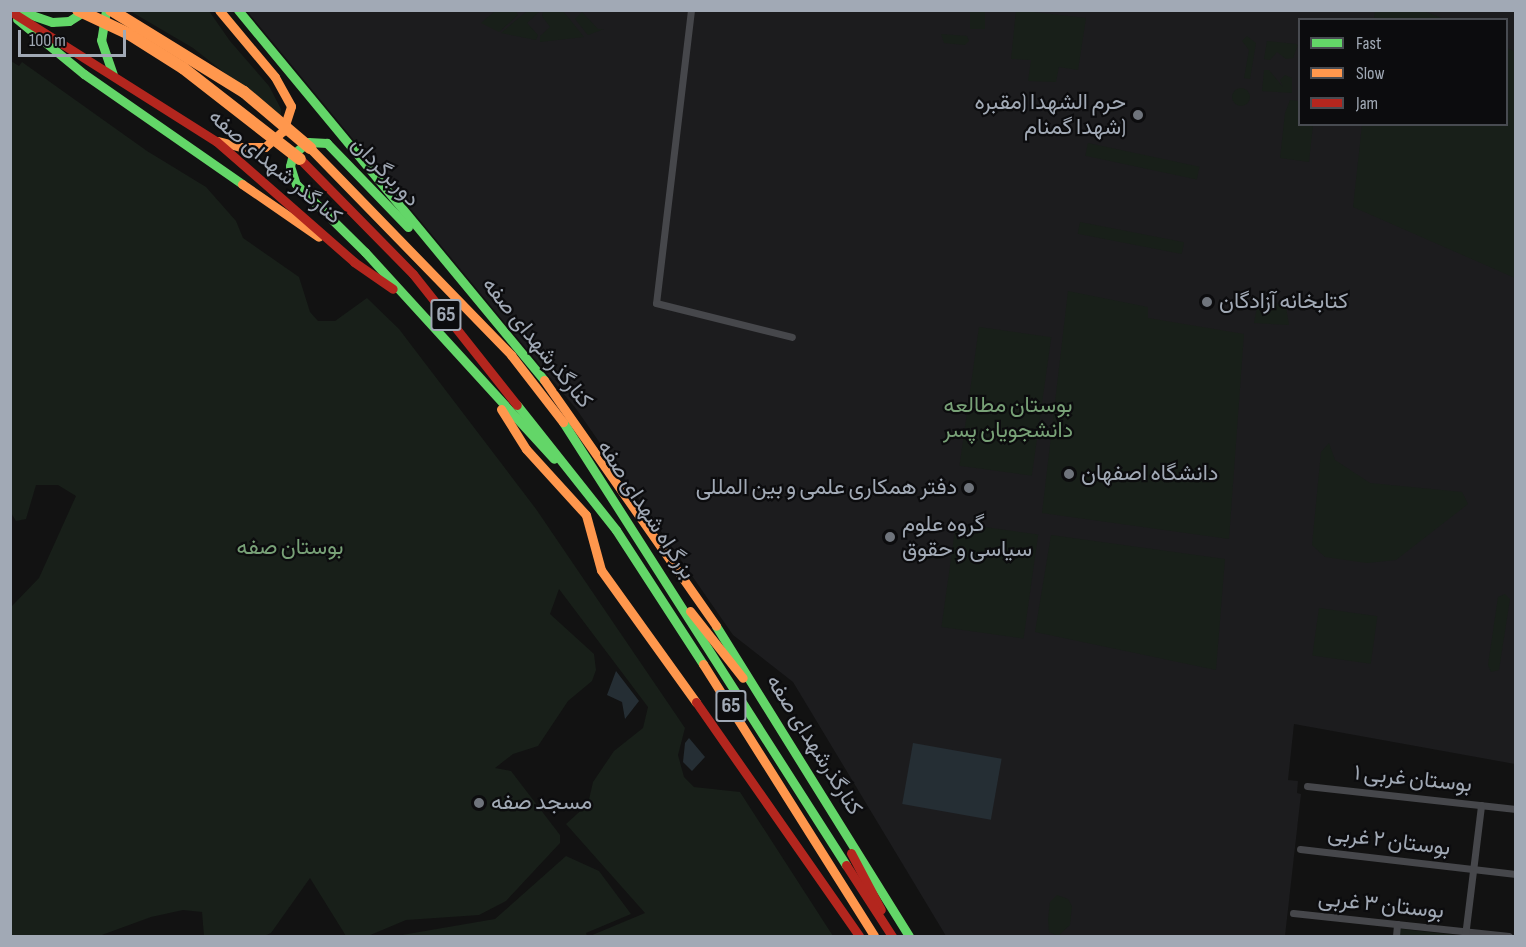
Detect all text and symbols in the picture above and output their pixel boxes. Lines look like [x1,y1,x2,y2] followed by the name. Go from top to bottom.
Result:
[21,18,129,56] scale bar
[1298,18,1508,126] legend
[29,30,66,51] text: 100 m
[1356,33,1381,54] text: Fast
[1356,63,1385,84] text: Slow
[975,89,1126,140] place label: حرم الشهدا (مقبره شهدا گمنام)
[1356,93,1378,114] text: Jam
[203,104,347,230] street label: کنارگذر شهدای صفه
[1131,108,1145,122] marker: حرم الشهدا (مقبره شهدا گمنام)
[345,131,425,213] street label: دوربرگردان
[476,272,598,414] street label: کنارگذرشهدای صفه
[1219,289,1348,315] place label: کتابخانه آزادگان
[1200,295,1214,309] marker: کتابخانه آزادگان
[430,297,462,333] road number: 65
[943,392,1073,444] park label: بوستان مطالعه دانشجویان پسر
[591,435,701,585] street label: بزرگراه شهدای صفه
[1081,461,1218,487] place label: دانشگاه اصفهان
[1062,467,1076,481] marker: دانشگاه اصفهان
[696,475,957,501] place label: دفتر همکاری علمی و بین المللی
[962,481,976,495] marker: دفتر همکاری علمی و بین المللی
[902,511,1032,562] place label: گروه علوم سیاسی و حقوق
[883,530,897,544] marker: گروه علوم سیاسی و حقوق
[237,535,343,561] park label: بوستان صفه
[760,670,868,820] street label: کنارگذرشهدای صفه
[714,688,748,724] road number: 65
[1353,760,1473,798] street label: بوستان غربی ۱
[491,790,592,816] place label: مسجد صفه
[472,796,486,810] marker: مسجد صفه
[1326,820,1452,862] street label: بوستان ۲ غربی
[1317,885,1445,925] street label: بوستان ۳ غربی

